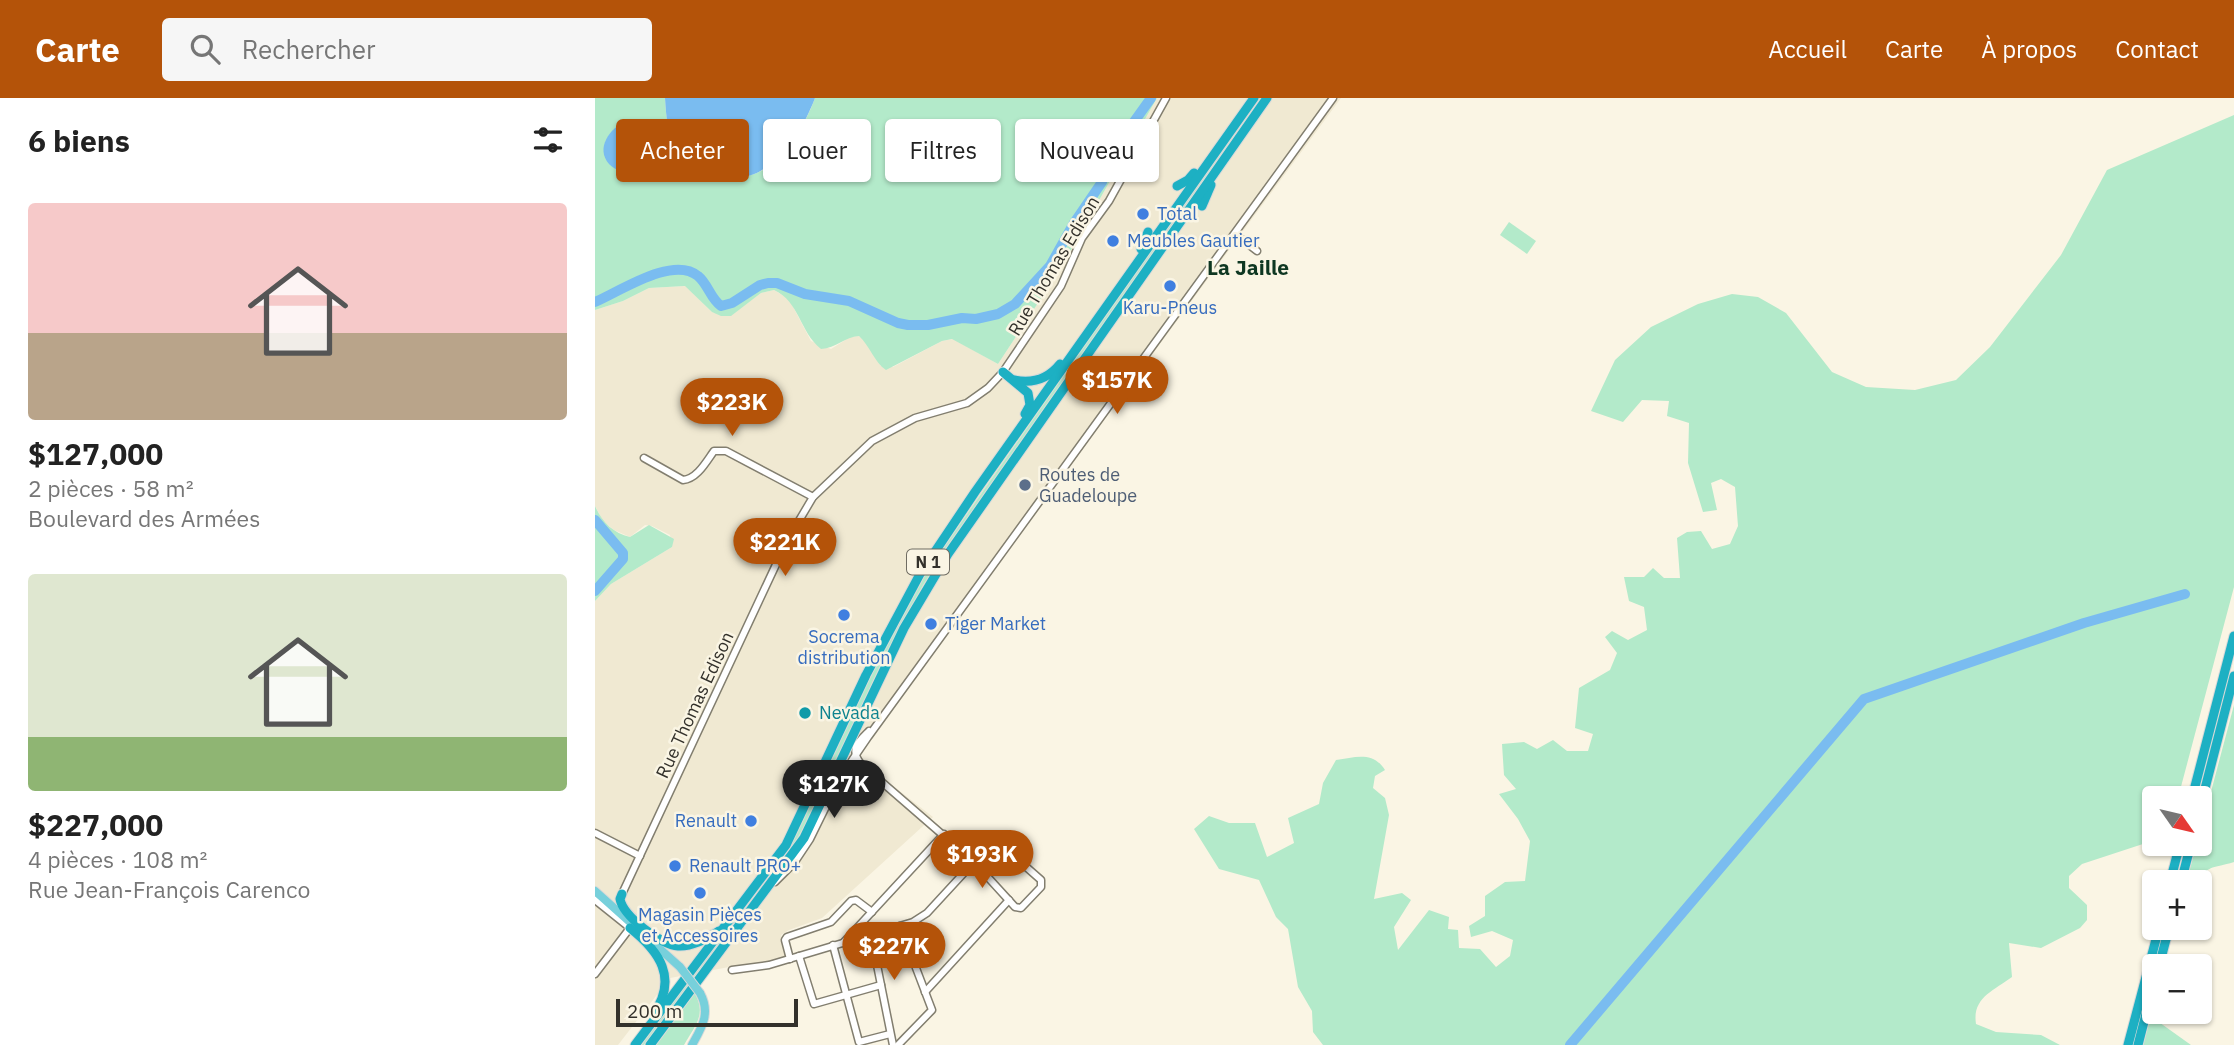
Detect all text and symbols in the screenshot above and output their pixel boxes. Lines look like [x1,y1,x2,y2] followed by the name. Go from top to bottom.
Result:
[162,18,652,81] search box
[35,28,120,71] text: Carte
[186,30,224,68] icon: search
[242,32,376,66] text: Rechercher
[1768,33,1847,65] text: Accueil
[1885,33,1943,65] text: Carte
[1981,33,2077,65] text: À propos
[2115,33,2199,65] text: Contact
[616,119,749,182] chip: Acheter
[763,119,871,182] chip: Louer
[885,119,1001,182] chip: Filtres
[1015,119,1159,182] chip: Nouveau
[28,121,130,160] text: 6 biens
[529,121,567,159] icon: filters
[1003,192,1104,340] street label: Rue Thomas Edison
[1157,202,1197,225] place label: Total
[1135,206,1151,222] marker: Total
[1127,229,1260,252] place label: Meubles Gautier
[1105,233,1121,249] marker: Meubles Gautier
[235,248,361,374] icon: home
[1207,253,1289,281] district label: La Jaille
[1162,278,1178,294] marker: Karu-Pneus
[1123,296,1217,319] place label: Karu-Pneus
[1068,356,1166,416] pin: $157K
[1081,364,1153,394] text: $157K
[683,378,781,438] pin: $223K
[696,386,768,416] text: $223K
[28,434,163,473] text: $127,000
[1039,463,1137,507] place label: Routes de Guadeloupe
[28,473,194,503] text: 2 pièces · 58 m²
[1017,477,1033,493] marker: Routes de Guadeloupe
[28,503,260,533] text: Boulevard des Armées
[736,518,834,578] pin: $221K
[749,526,821,556] text: $221K
[907,550,949,575] road number: N 1
[836,607,852,623] marker: Socrema distribution
[945,612,1046,635] place label: Tiger Market
[923,616,939,632] marker: Tiger Market
[235,619,361,745] icon: home
[798,625,890,669] place label: Socrema distribution
[650,628,739,782] street label: Rue Thomas Edison
[819,701,880,724] place label: Nevada
[797,705,813,721] marker: Nevada
[785,760,883,820] pin: $127K
[798,768,870,798] text: $127K
[2142,786,2212,856] north arrow
[2142,786,2212,1024] map controls
[28,805,163,844] text: $227,000
[675,809,737,832] place label: Renault
[743,813,759,829] marker: Renault
[933,830,1031,890] pin: $193K
[946,838,1018,868] text: $193K
[28,844,207,874] text: 4 pièces · 108 m²
[689,854,801,877] place label: Renault PRO+
[667,858,683,874] marker: Renault PRO+
[2142,870,2212,940] button: +
[28,874,310,904] text: Rue Jean-François Carenco
[692,885,708,901] marker: Magasin Pièces et Accessoires
[638,903,762,947] place label: Magasin Pièces et Accessoires
[845,922,943,982] pin: $227K
[858,930,930,960] text: $227K
[2142,954,2212,1024] button: −
[616,996,798,1028] scale bar
[627,999,682,1023] text: 200 m

